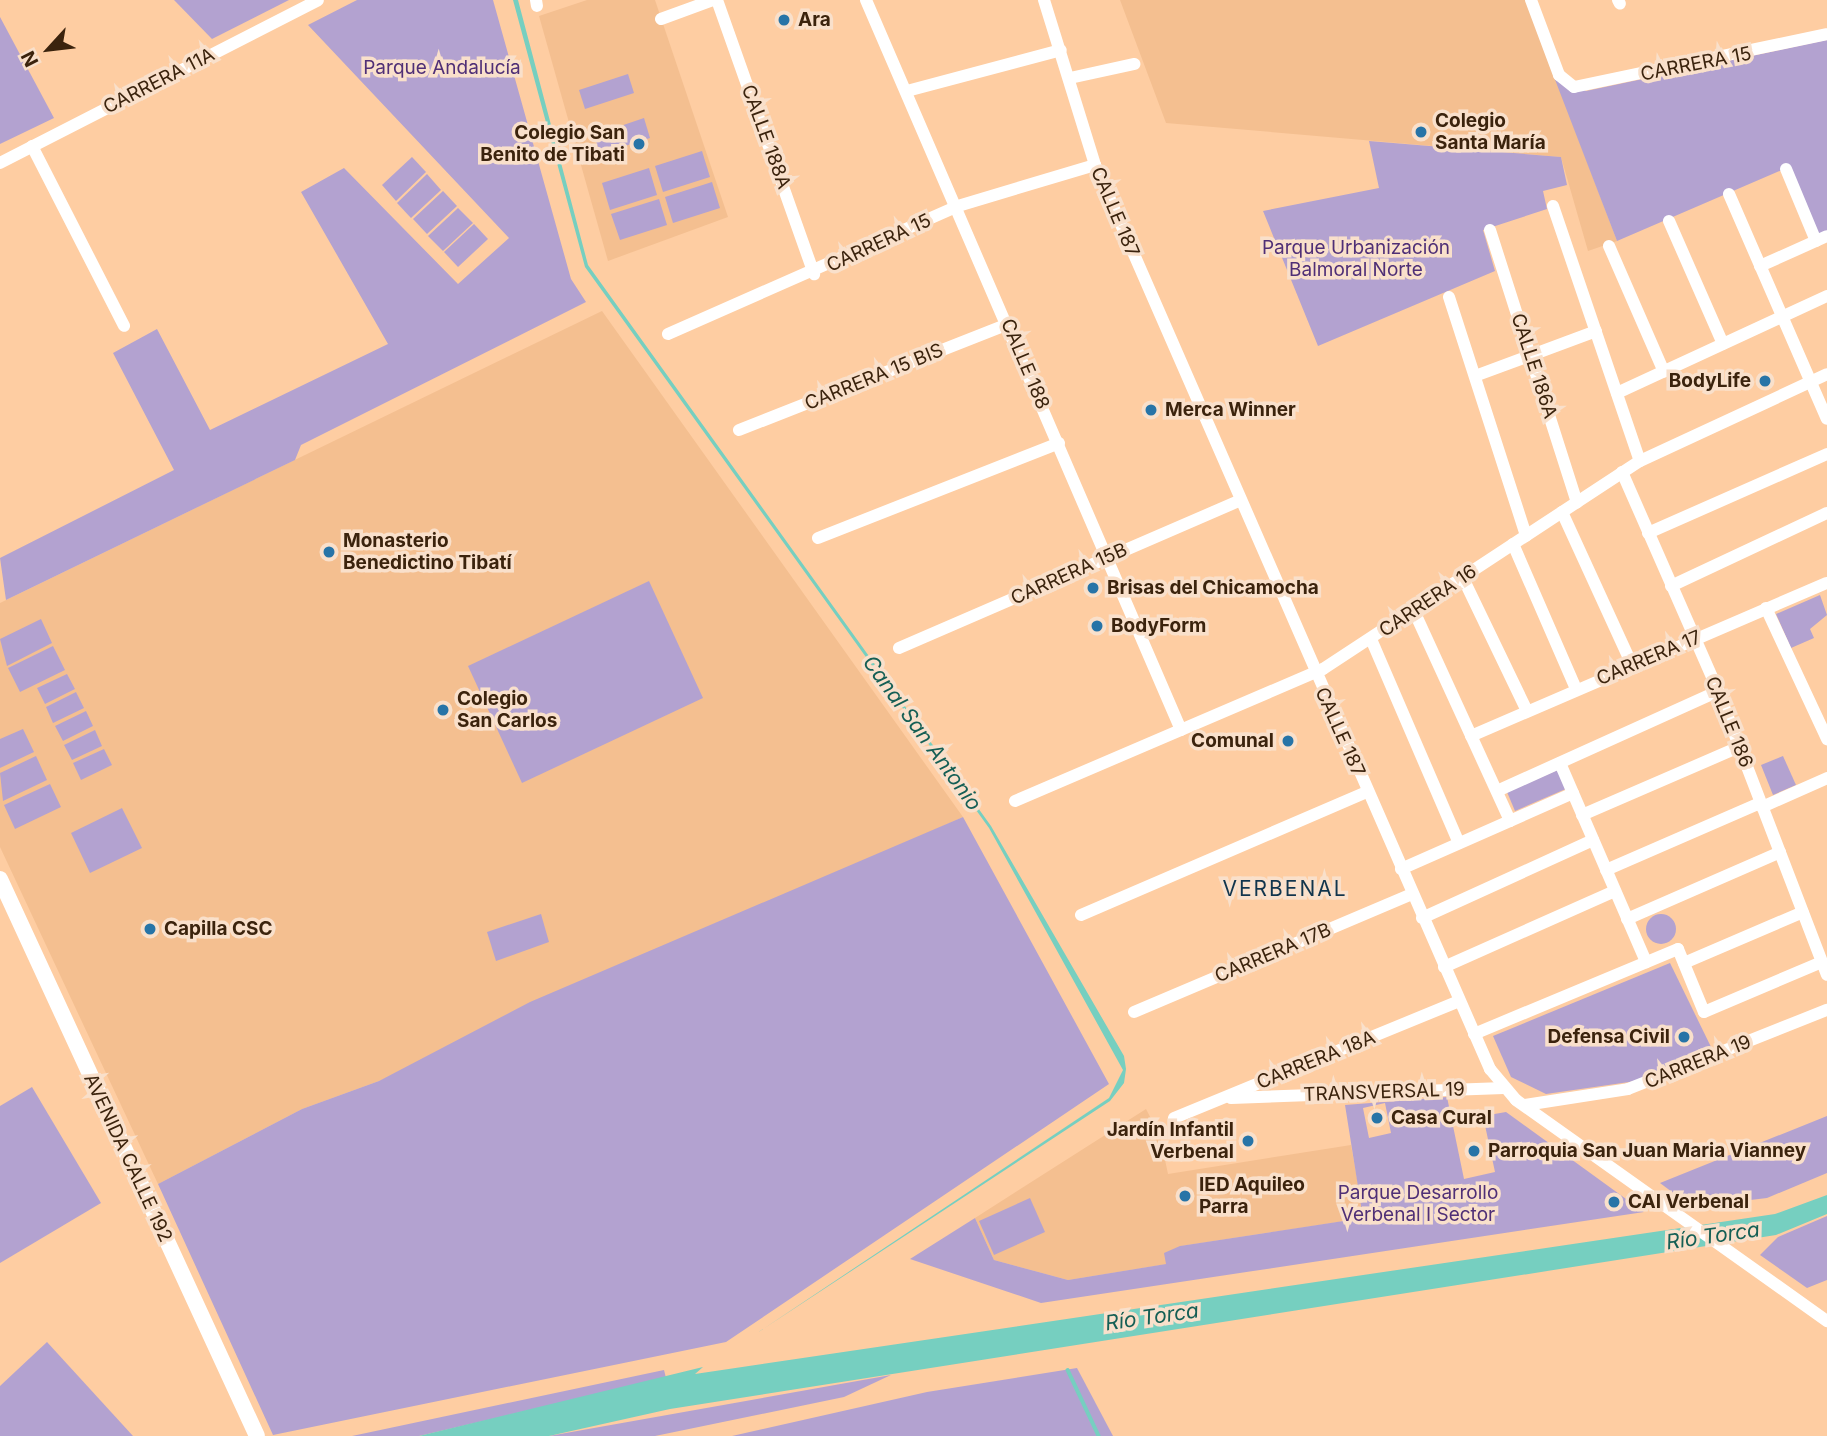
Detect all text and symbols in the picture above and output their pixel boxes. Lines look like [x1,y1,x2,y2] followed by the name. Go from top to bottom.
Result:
[798,9,831,31] place label: Ara
[776,12,792,28] marker: Ara
[14,14,84,84] north arrow
[1639,42,1753,86] street label: CARRERA 15
[100,43,218,119] street label: CARRERA 11A
[16,47,43,70] text: N
[363,57,521,79] park label: Parque Andalucía
[737,82,795,192] street label: CALLE 188A
[1435,110,1546,154] place label: Colegio Santa María
[480,122,625,166] place label: Colegio San Benito de Tibati
[1413,124,1429,140] marker: Colegio Santa María
[631,136,647,152] marker: Colegio San Benito de Tibati
[1086,164,1144,260] street label: CALLE 187
[823,209,935,277] street label: CARRERA 15
[1262,237,1450,281] park label: Parque Urbanización Balmoral Norte
[1506,311,1562,421] street label: CALLE 186A
[996,315,1054,413] street label: CALLE 188
[801,339,947,415] street label: CARRERA 15 BIS
[1669,370,1751,392] place label: BodyLife
[1757,373,1773,389] marker: BodyLife
[1165,399,1296,421] place label: Merca Winner
[1143,402,1159,418] marker: Merca Winner
[343,530,512,574] place label: Monasterio Benedictino Tibatí
[1007,538,1131,610] street label: CARRERA 15B
[321,544,337,560] marker: Monasterio Benedictino Tibatí
[1375,560,1481,642] street label: CARRERA 16
[1107,577,1319,599] place label: Brisas del Chicamocha
[1085,580,1101,596] marker: Brisas del Chicamocha
[1111,615,1206,637] place label: BodyForm
[1089,618,1105,634] marker: BodyForm
[1593,626,1705,690] street label: CARRERA 17
[857,651,987,815] water label: Canal San Antonio
[1700,673,1758,771] street label: CALLE 186
[1310,684,1370,780] street label: CALLE 187
[457,688,557,732] place label: Colegio San Carlos
[435,702,451,718] marker: Colegio San Carlos
[1191,730,1274,752] place label: Comunal
[1280,733,1296,749] marker: Comunal
[1223,876,1347,902] district label: VERBENAL
[164,918,273,940] place label: Capilla CSC
[1211,918,1335,988] street label: CARRERA 17B
[142,921,158,937] marker: Capilla CSC
[1253,1026,1379,1094] street label: CARRERA 18A
[1548,1026,1670,1048] place label: Defensa Civil
[1676,1029,1692,1045] marker: Defensa Civil
[1641,1030,1755,1094] street label: CARRERA 19
[79,1070,177,1246] street label: AVENIDA CALLE 192
[1303,1078,1465,1106] street label: TRANSVERSAL 19
[1391,1107,1492,1129] place label: Casa Cural
[1369,1110,1385,1126] marker: Casa Cural
[1107,1119,1234,1163] place label: Jardín Infantil Verbenal
[1240,1133,1256,1149] marker: Jardín Infantil Verbenal
[1488,1140,1806,1162] place label: Parroquia San Juan Maria Vianney
[1466,1143,1482,1159] marker: Parroquia San Juan Maria Vianney
[1199,1174,1305,1218] place label: IED Aquileo Parra
[1338,1182,1498,1226] park label: Parque Desarrollo Verbenal I Sector
[1177,1188,1193,1204] marker: IED Aquileo Parra
[1628,1191,1749,1213] place label: CAI Verbenal
[1606,1194,1622,1210] marker: CAI Verbenal
[1665,1217,1761,1255] water label: Río Torca
[1104,1298,1200,1336] water label: Río Torca

